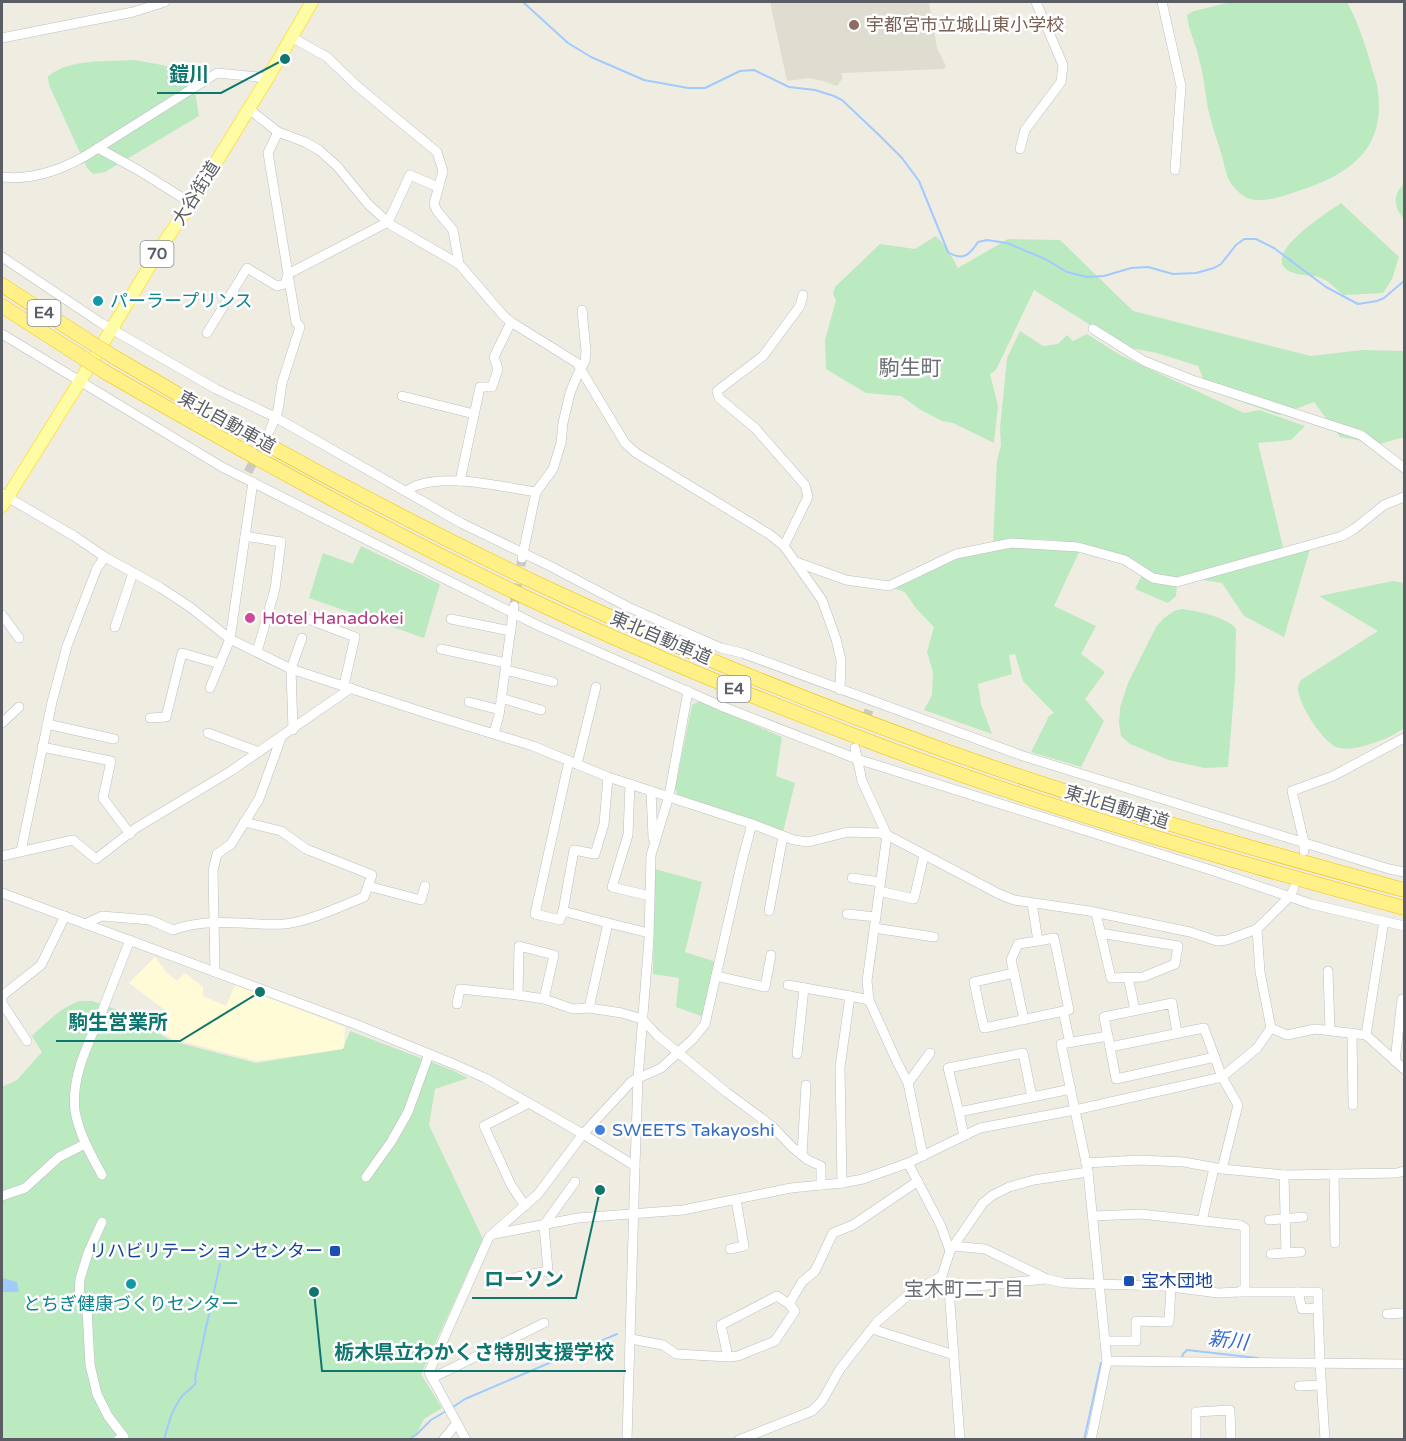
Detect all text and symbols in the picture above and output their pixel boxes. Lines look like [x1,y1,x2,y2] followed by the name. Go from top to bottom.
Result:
[866,14,1064,36] place label: 宇都宮市立城山東小学校
[847,18,861,32] marker: 宇都宮市立城山東小学校
[157,55,221,93] callout: 鎧川
[169,63,209,87] text: 鎧川
[168,157,224,229] street label: 大谷街道
[140,241,174,267] road number: 70
[110,290,253,312] place label: パーラープリンス
[91,294,105,308] marker: パーラープリンス
[28,300,60,326] road number: E4
[879,356,942,381] district label: 駒生町
[174,386,280,458] street label: 東北自動車道
[262,607,404,629] place label: Hotel Hanadokei
[607,607,715,669] street label: 東北自動車道
[243,611,257,625] marker: Hotel Hanadokei
[718,676,750,702] road number: E4
[1062,781,1172,833] street label: 東北自動車道
[56,1003,180,1041] callout: 駒生営業所
[68,1011,168,1035] text: 駒生営業所
[612,1119,775,1141] place label: SWEETS Takayoshi
[593,1123,607,1137] marker: SWEETS Takayoshi
[89,1240,323,1262] place label: リハビリテーションセンター
[328,1244,342,1258] marker: リハビリテーションセンター
[472,1260,576,1298] callout: ローソン
[484,1268,564,1292] text: ローソン
[1141,1270,1213,1292] place label: 宝木団地
[1122,1274,1136,1288] marker: 宝木団地
[124,1277,138,1291] marker: とちぎ健康づくりセンター
[904,1278,1024,1302] district label: 宝木町二丁目
[23,1293,239,1315] place label: とちぎ健康づくりセンター
[1207,1327,1251,1356] water label: 新川
[322,1333,626,1371] callout: 栃木県立わかくさ特別支援学校
[334,1341,614,1365] text: 栃木県立わかくさ特別支援学校

